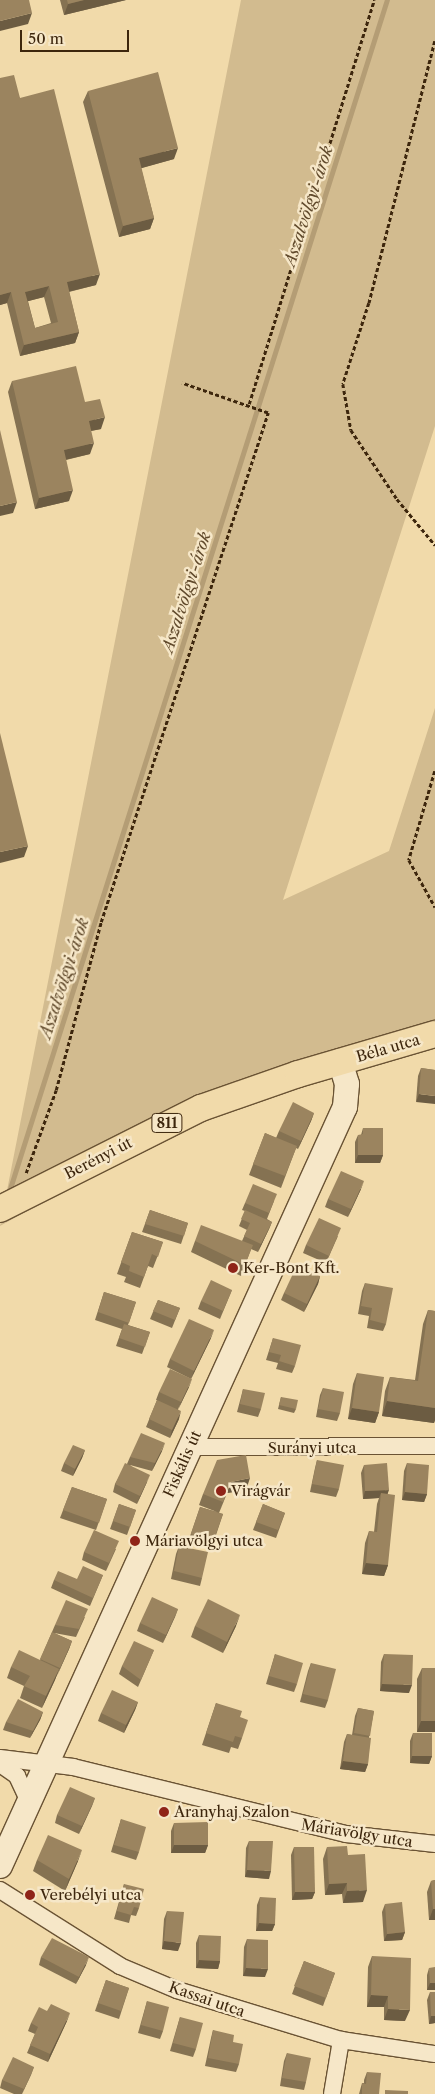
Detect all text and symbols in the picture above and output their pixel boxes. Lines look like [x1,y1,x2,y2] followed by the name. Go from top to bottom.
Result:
[22,20,131,52] scale bar
[28,29,64,48] text: 50 m
[279,143,337,269] water label: Aszalvölgyi-árok
[157,529,215,655] water label: Aszalvölgyi-árok
[35,915,93,1041] water label: Aszalvölgyi-árok
[354,1030,422,1066] street label: Béla utca
[151,1112,183,1134] road number: 811
[61,1133,135,1183] street label: Berényi út
[243,1259,339,1277] place label: Ker-Bont Kft.
[227,1262,239,1274] marker: Ker-Bont Kft.
[159,1428,205,1500] street label: Fiskális út
[268,1439,356,1457] street label: Surányi utca
[231,1482,290,1500] place label: Virágvár
[215,1485,227,1497] marker: Virágvár
[145,1532,263,1550] place label: Máriavölgyi utca
[129,1535,141,1547] marker: Máriavölgyi utca
[174,1803,290,1821] place label: Aranyhaj Szalon
[158,1806,170,1818] marker: Aranyhaj Szalon
[300,1815,414,1851] street label: Máriavölgy utca
[40,1886,141,1904] place label: Verebélyi utca
[24,1889,36,1901] marker: Verebélyi utca
[167,1978,247,2020] street label: Kassai utca

